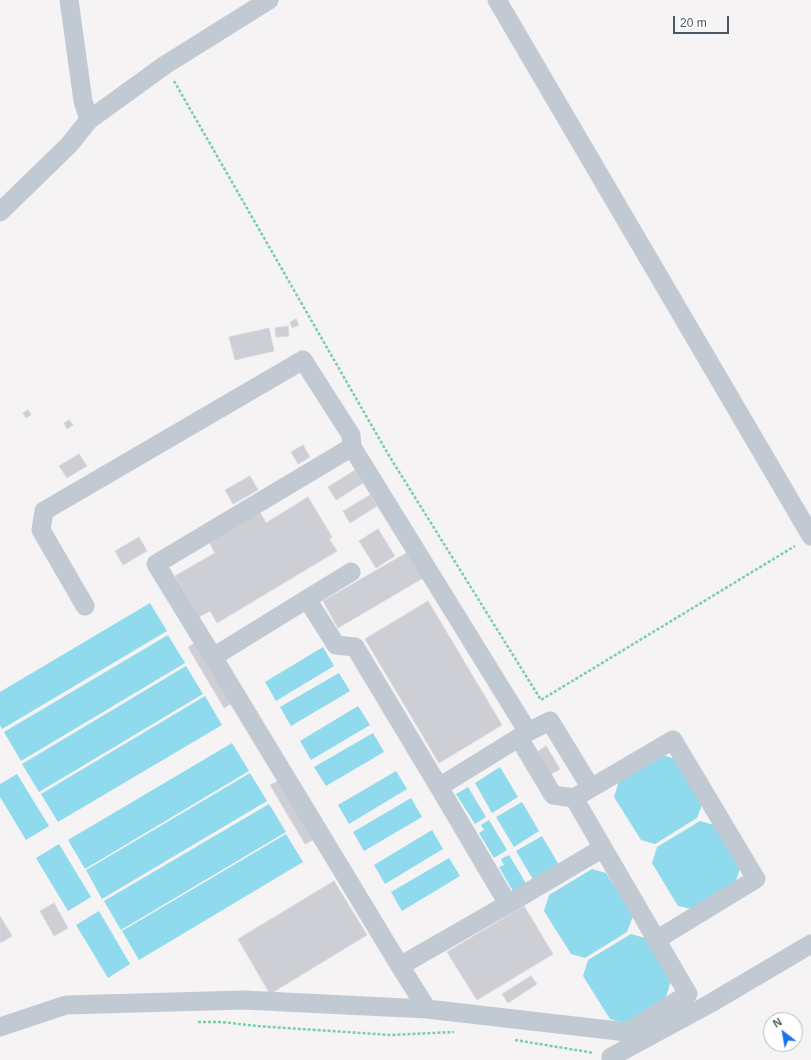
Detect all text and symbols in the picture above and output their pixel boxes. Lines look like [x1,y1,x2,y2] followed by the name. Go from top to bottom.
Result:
[675,8,731,34] scale bar
[680,16,707,30] text: 20 m
[763,1012,803,1052] north arrow
[771,1015,784,1030] text: N

